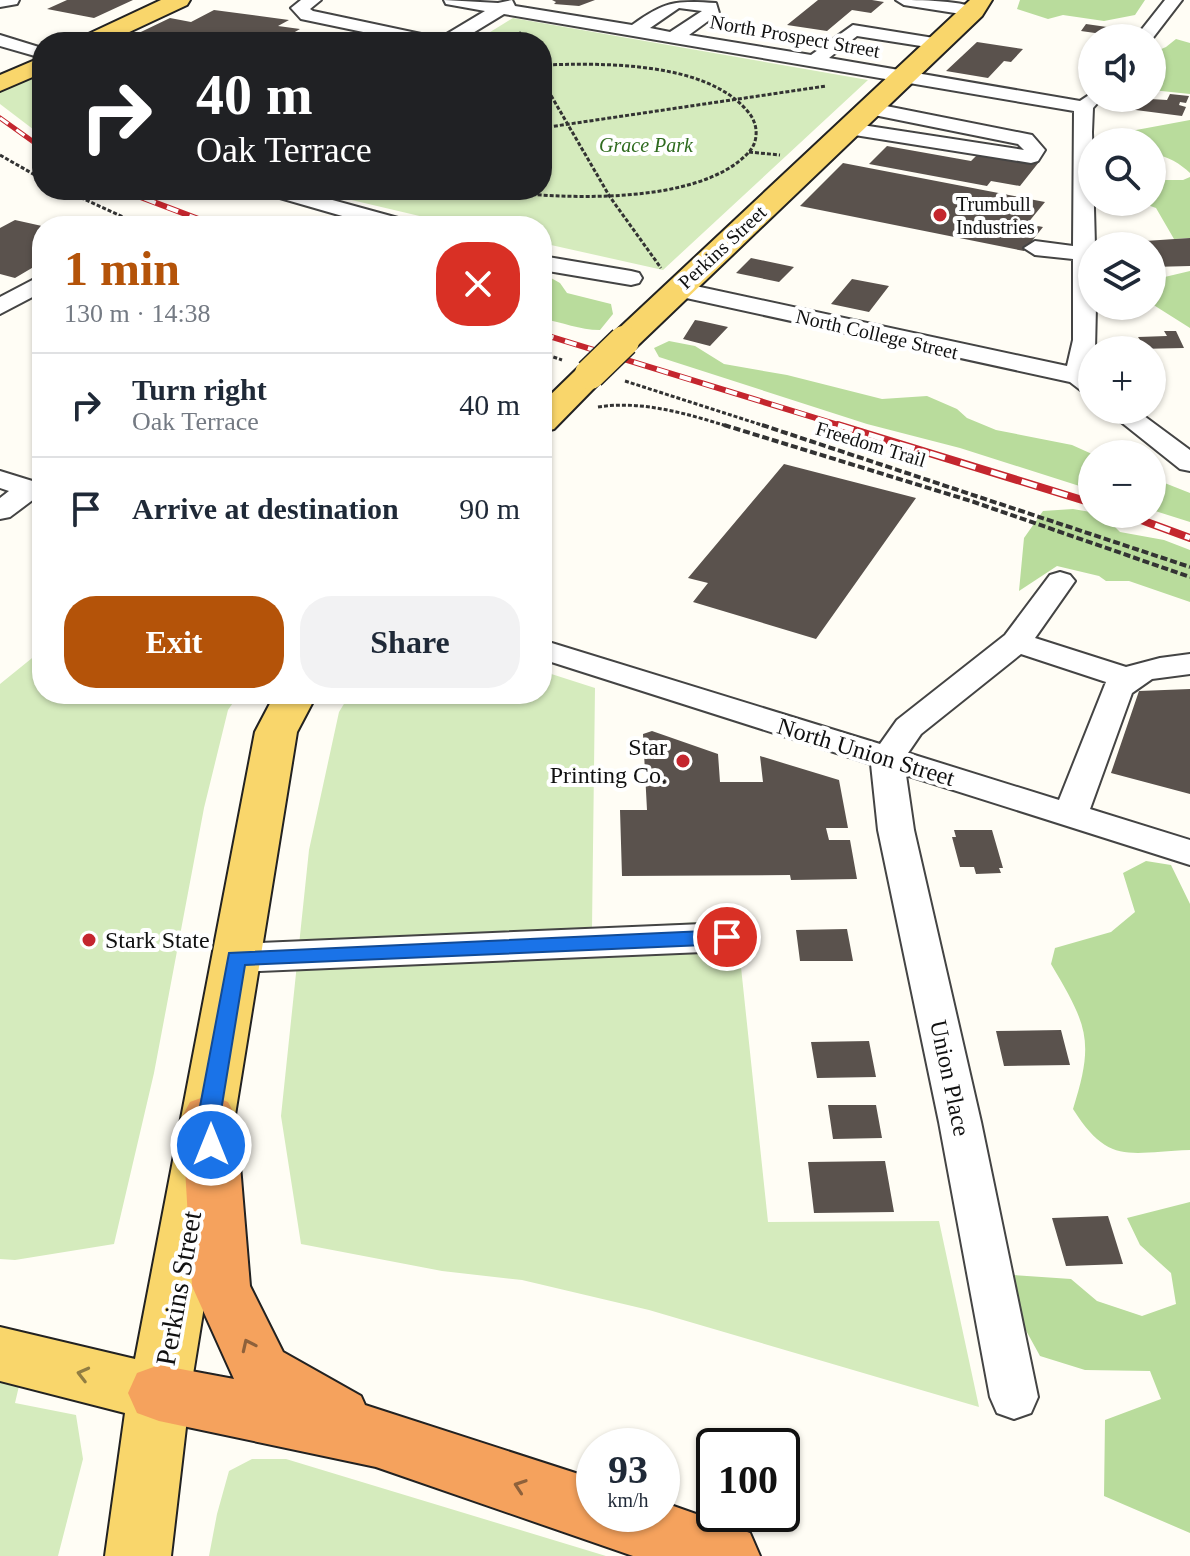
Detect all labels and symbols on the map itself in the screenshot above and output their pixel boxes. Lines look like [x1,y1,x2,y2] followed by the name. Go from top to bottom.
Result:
[708,10,882,63] street label: North Prospect Street
[599,134,694,156] park label: Grace Park
[956,193,1035,238] place label: Trumbull Industries
[674,201,771,293] street label: Perkins Street
[931,206,949,224] marker: Trumbull Industries
[794,305,961,364] street label: North College Street
[813,417,929,471] street label: Freedom Trail
[774,713,958,791] street label: North Union Street
[550,734,667,788] place label: Star Printing Co.
[674,752,692,770] marker: Star Printing Co.
[693,903,761,971] pin
[105,927,210,953] place label: Stark State
[80,931,98,949] marker: Stark State
[925,1018,975,1138] street label: Union Place
[169,1103,253,1187] position arrow
[150,1208,207,1368] street label: Perkins Street
[242,1338,258,1353] one-way arrow
[76,1366,90,1383] one-way arrow
[696,1428,800,1532] speed limit sign: 100
[514,1480,528,1496] one-way arrow

